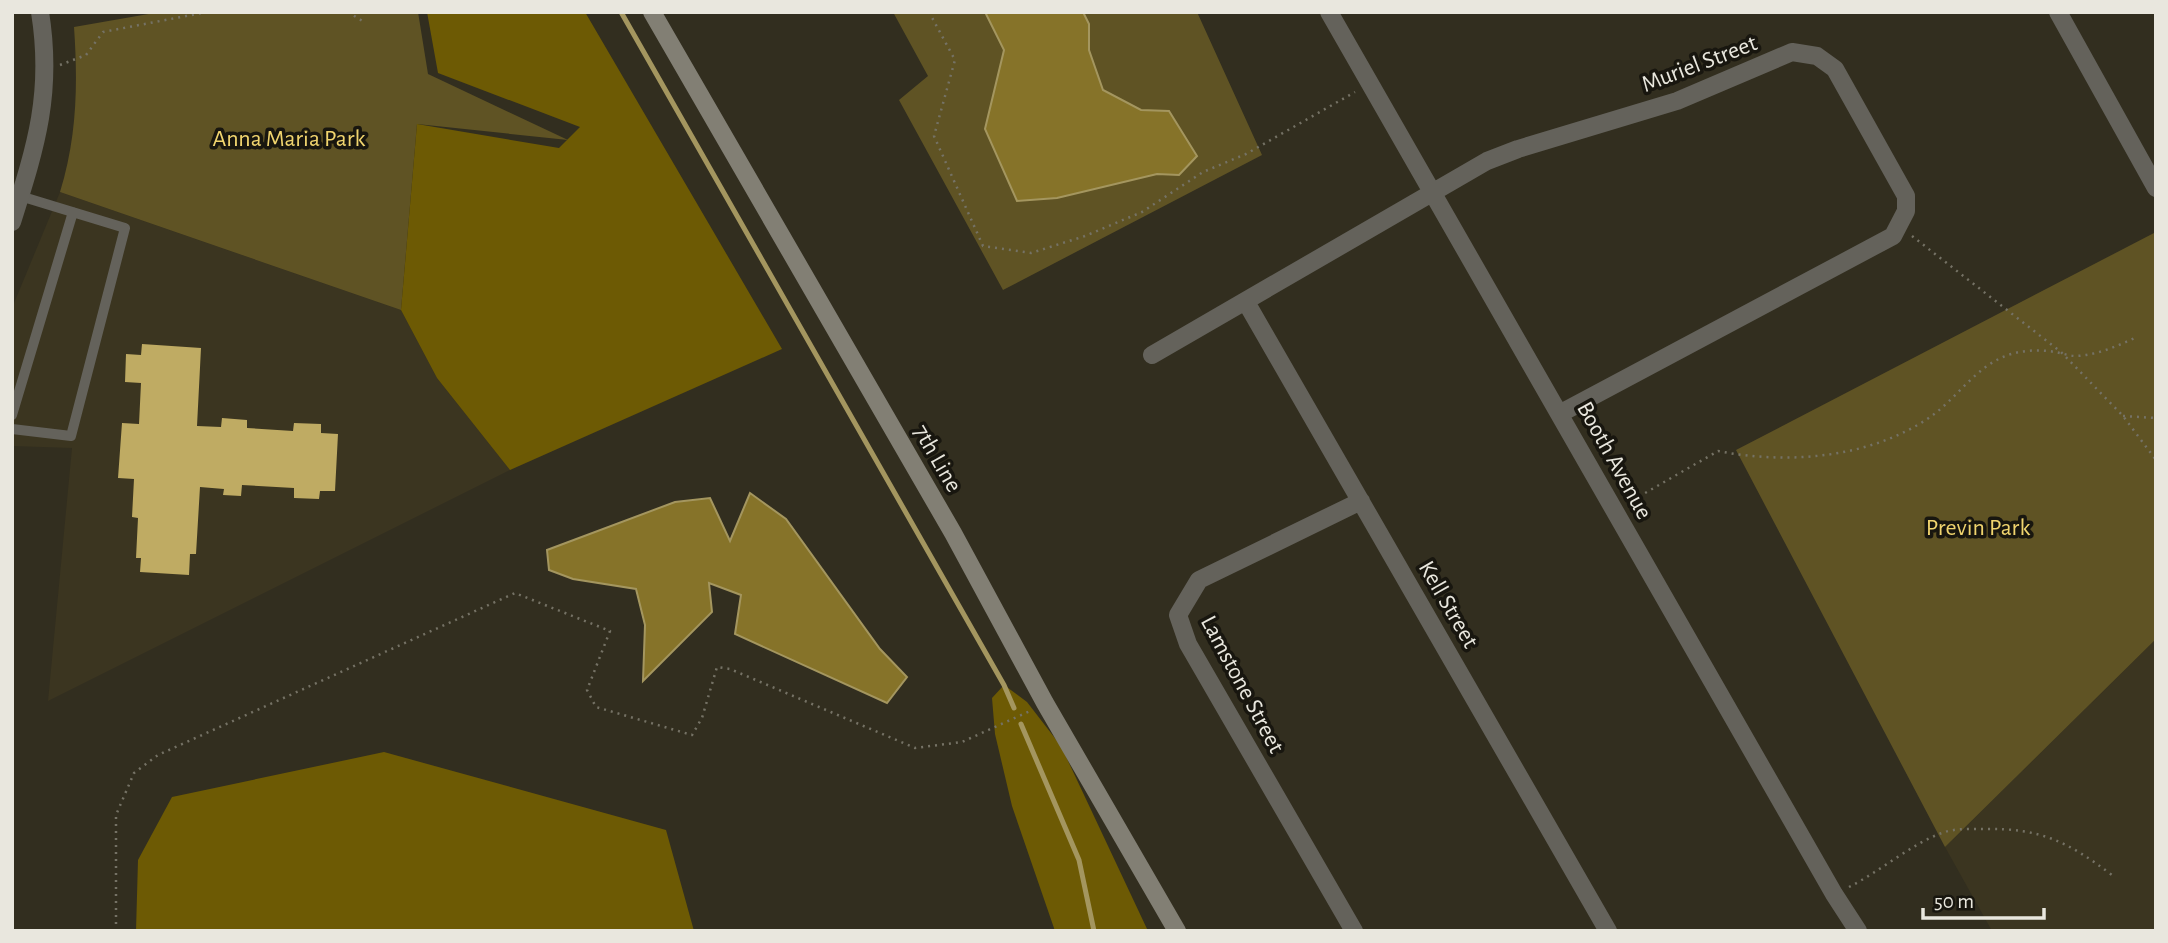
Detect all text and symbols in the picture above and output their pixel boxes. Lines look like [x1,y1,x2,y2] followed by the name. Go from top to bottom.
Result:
[1638,31,1761,97] street label: Muriel Street
[213,127,365,151] park label: Anna Maria Park
[1572,398,1656,523] street label: Booth Avenue
[908,421,966,496] street label: 7th Line
[1926,516,2030,540] park label: Previn Park
[1414,557,1483,652] street label: Kell Street
[1196,612,1288,757] street label: Lamstone Street
[1923,876,2044,920] scale bar
[1934,891,1974,912] text: 50 m

